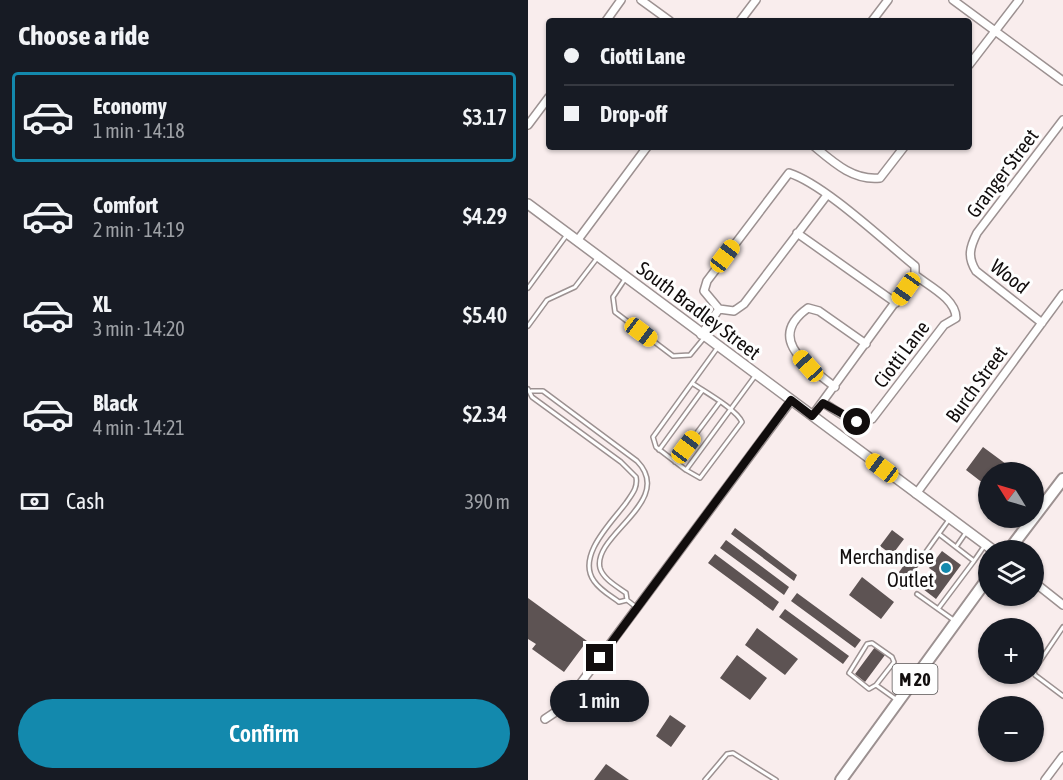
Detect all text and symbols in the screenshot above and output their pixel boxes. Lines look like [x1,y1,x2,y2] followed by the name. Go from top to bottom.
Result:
[18,20,150,51] text: Choose a ride
[600,43,685,69] text: Ciotti Lane
[21,90,75,144] icon: car
[93,93,167,119] text: Economy
[600,101,667,127] text: Drop-off
[463,104,507,130] text: $3.17
[93,119,185,142] text: 1 min · 14:18
[961,124,1043,222] street label: Granger Street
[21,189,75,243] icon: car
[93,192,158,218] text: Comfort
[463,203,507,229] text: $4.29
[93,218,185,241] text: 2 min · 14:19
[707,236,743,276] car
[986,254,1034,298] street label: Wood
[633,256,765,364] street label: South Bradley Street
[888,269,924,309] car
[21,288,75,342] icon: car
[93,291,111,317] text: XL
[463,302,507,328] text: $5.40
[621,314,661,350] car
[868,316,934,392] street label: Ciotti Lane
[93,317,185,340] text: 3 min · 14:20
[941,341,1012,427] street label: Burch Street
[789,347,827,385] car
[21,387,75,441] icon: car
[93,390,137,416] text: Black
[463,401,507,427] text: $2.34
[843,408,870,435] route start
[93,416,185,439] text: 4 min · 14:21
[668,427,704,467] car
[862,450,902,486] car
[978,462,1044,528] north arrow
[978,462,1044,762] map controls
[18,485,51,518] icon: cash
[66,488,105,514] text: Cash
[465,490,510,513] text: 390 m
[978,540,1044,606] button: layers
[839,545,934,591] place label: Merchandise Outlet
[939,561,953,575] marker: Merchandise Outlet
[978,618,1044,684] button: +
[586,644,613,671] route end
[892,664,938,694] road number: M 20
[550,679,650,721] callout: 1 min
[579,689,620,712] text: 1 min
[978,696,1044,762] button: −
[18,699,510,768] button: Confirm

